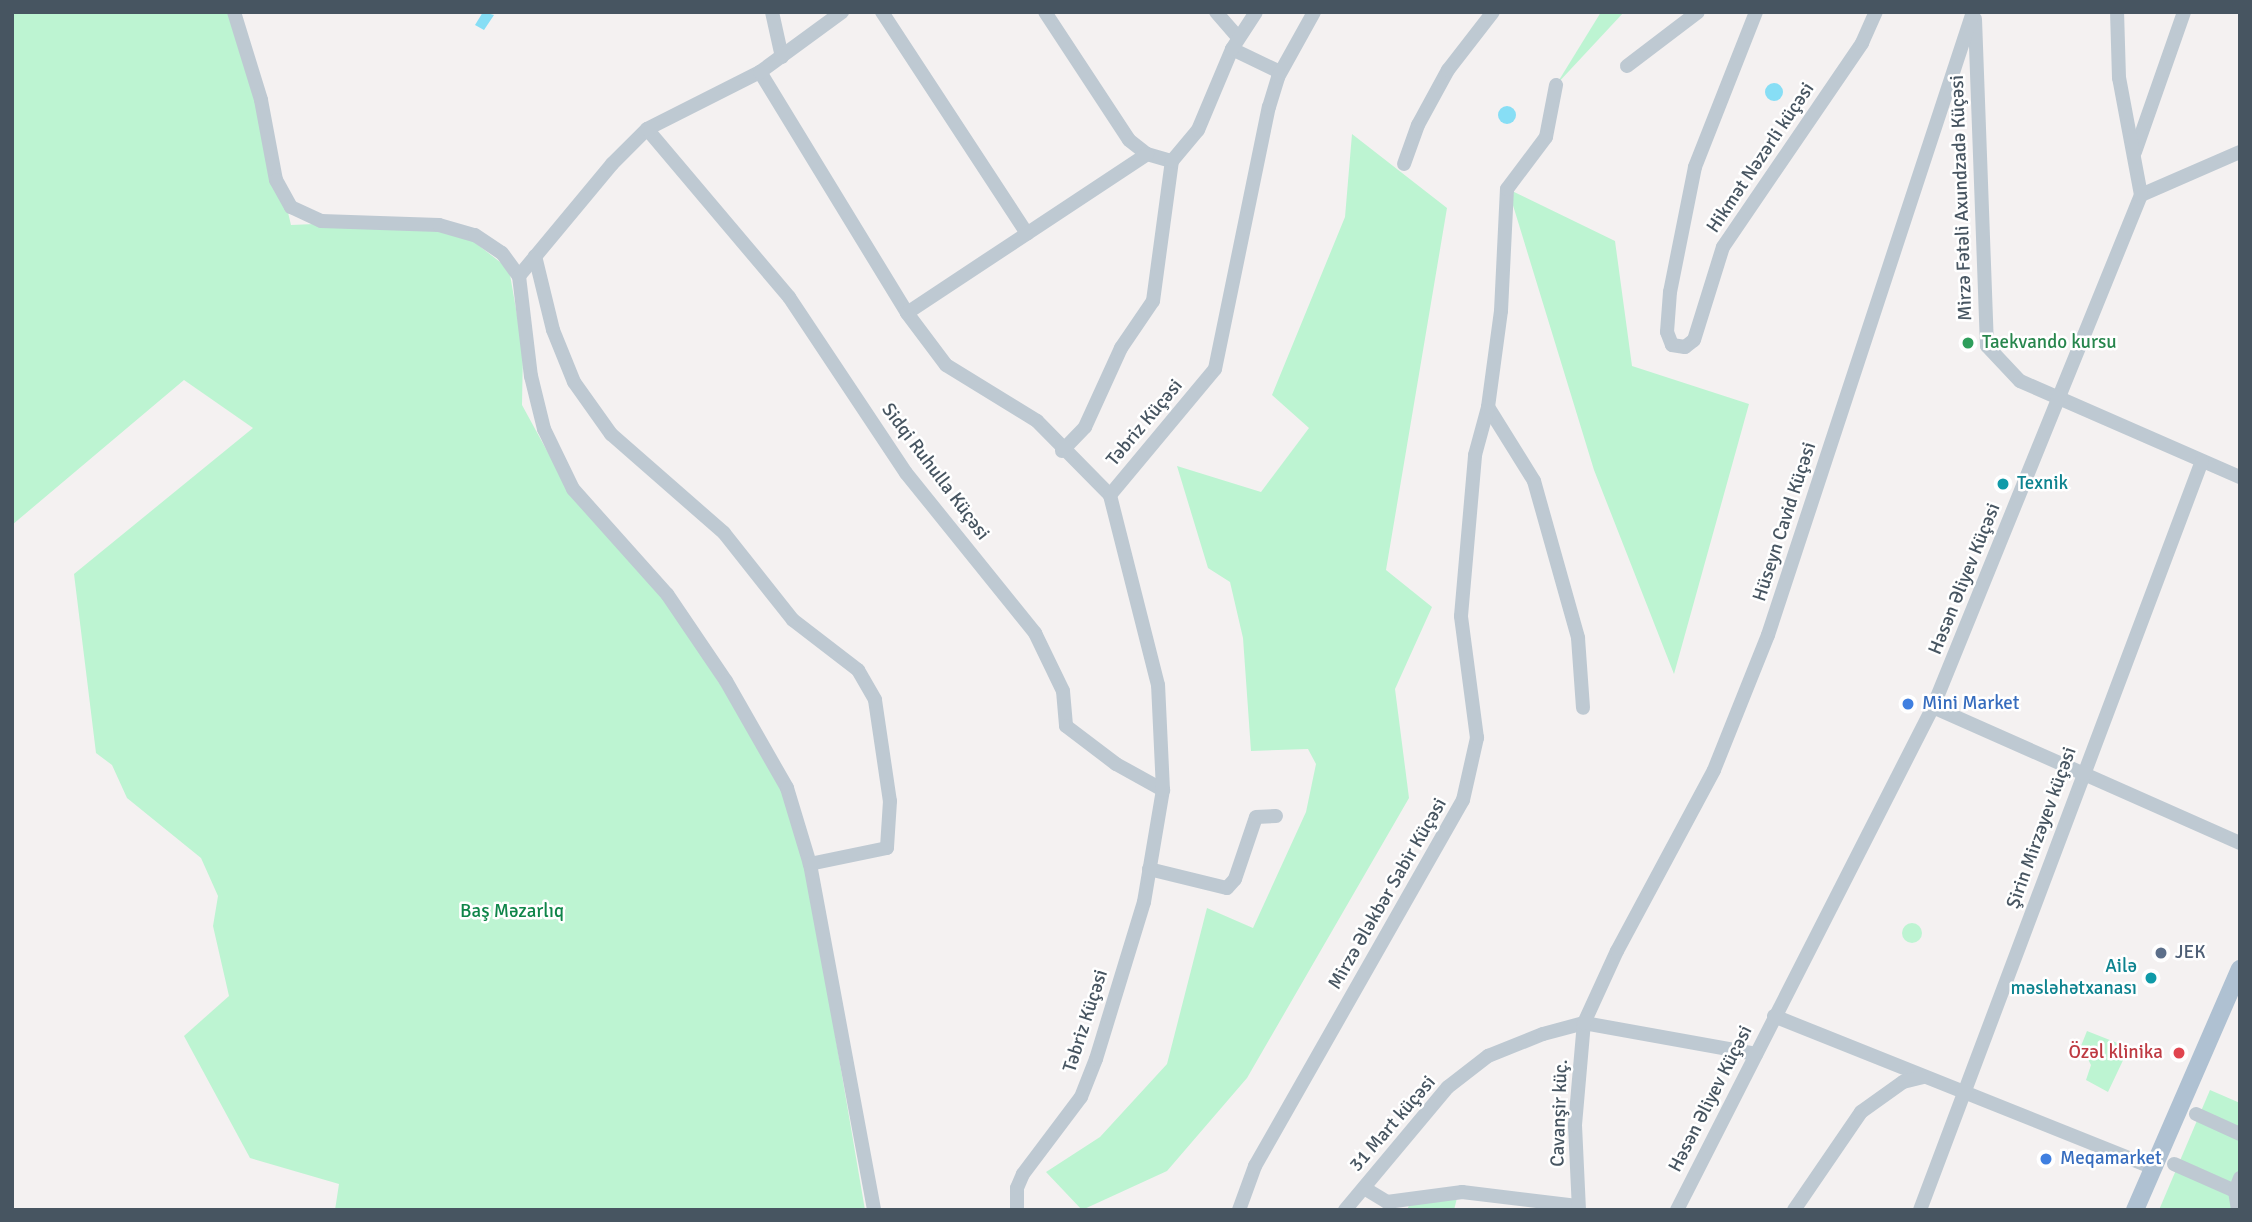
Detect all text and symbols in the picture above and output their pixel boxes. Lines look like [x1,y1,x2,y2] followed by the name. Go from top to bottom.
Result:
[1946,75,1978,321] street label: Mirzə Fətəli Axundzadə Küçəsi
[1702,79,1820,237] street label: Hikmət Nəzərli küçəsi
[1982,332,2117,354] place label: Taekvando kursu
[1960,335,1976,351] marker: Taekvando kursu
[1102,375,1188,471] street label: Təbriz Küçəsi
[876,399,994,545] street label: Sidqi Ruhulla Küçəsi
[1749,440,1821,604] street label: Hüseyn Cavid Küçəsi
[2017,473,2068,495] place label: Texnik
[1995,476,2011,492] marker: Texnik
[1924,500,2006,658] street label: Həsən Əliyev Küçəsi
[1922,693,2019,715] place label: Mini Market
[1900,696,1916,712] marker: Mini Market
[2002,744,2082,912] street label: Şirin Mirzəyev küçəsi
[1324,794,1452,994] street label: Mirzə Ələkbər Sabir Küçəsi
[460,901,564,923] park label: Baş Məzarlıq
[2175,942,2206,964] place label: JEK
[2153,945,2169,961] marker: JEK
[2011,956,2137,1000] place label: Ailə məsləhətxanası
[1059,967,1113,1075] street label: Təbriz Küçəsi
[2143,970,2159,986] marker: Ailə məsləhətxanası
[1664,1022,1758,1176] street label: Həsən Əliyev Küçəsi
[2068,1042,2163,1064] place label: Özəl klinika
[2169,1043,2189,1063] marker: Özəl klinika
[1547,1059,1573,1167] street label: Cavanşir küç.
[1345,1071,1441,1177] street label: 31 Mart küçəsi
[2060,1148,2162,1170] place label: Meqamarket
[2038,1151,2054,1167] marker: Meqamarket

